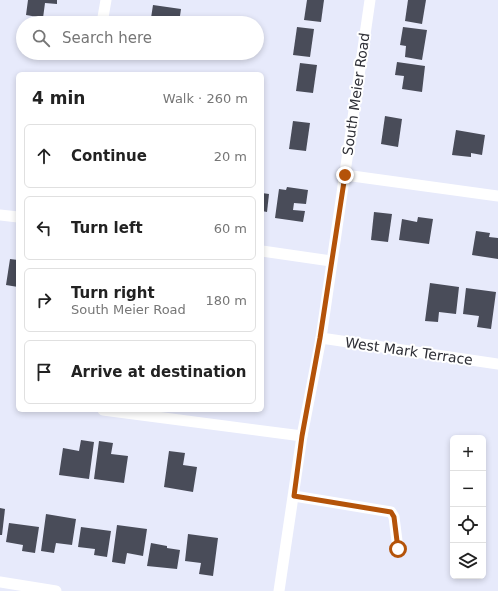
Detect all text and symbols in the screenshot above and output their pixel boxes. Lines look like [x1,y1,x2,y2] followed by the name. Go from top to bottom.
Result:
[16,16,264,60] search box
[30,27,52,49] icon: search
[62,29,152,47] text: Search here
[339,32,373,156] street label: South Meier Road
[32,88,85,108] text: 4 min
[163,91,248,106] text: Walk · 260 m
[33,145,55,167] icon: ahead
[71,147,147,165] text: Continue
[214,149,247,164] text: 20 m
[336,166,354,184] route end
[33,217,55,239] icon: left
[71,219,143,237] text: Turn left
[214,221,247,236] text: 60 m
[71,284,155,302] text: Turn right
[33,289,55,311] icon: right
[205,293,247,308] text: 180 m
[71,302,186,317] text: South Meier Road
[344,334,474,368] street label: West Mark Terrace
[33,361,55,383] icon: arrive
[71,363,246,381] text: Arrive at destination
[450,435,486,579] map controls
[450,435,486,471] button: +
[450,471,486,507] button: −
[450,507,486,543] button: locate
[389,540,407,558] route start
[450,543,486,579] button: layers

